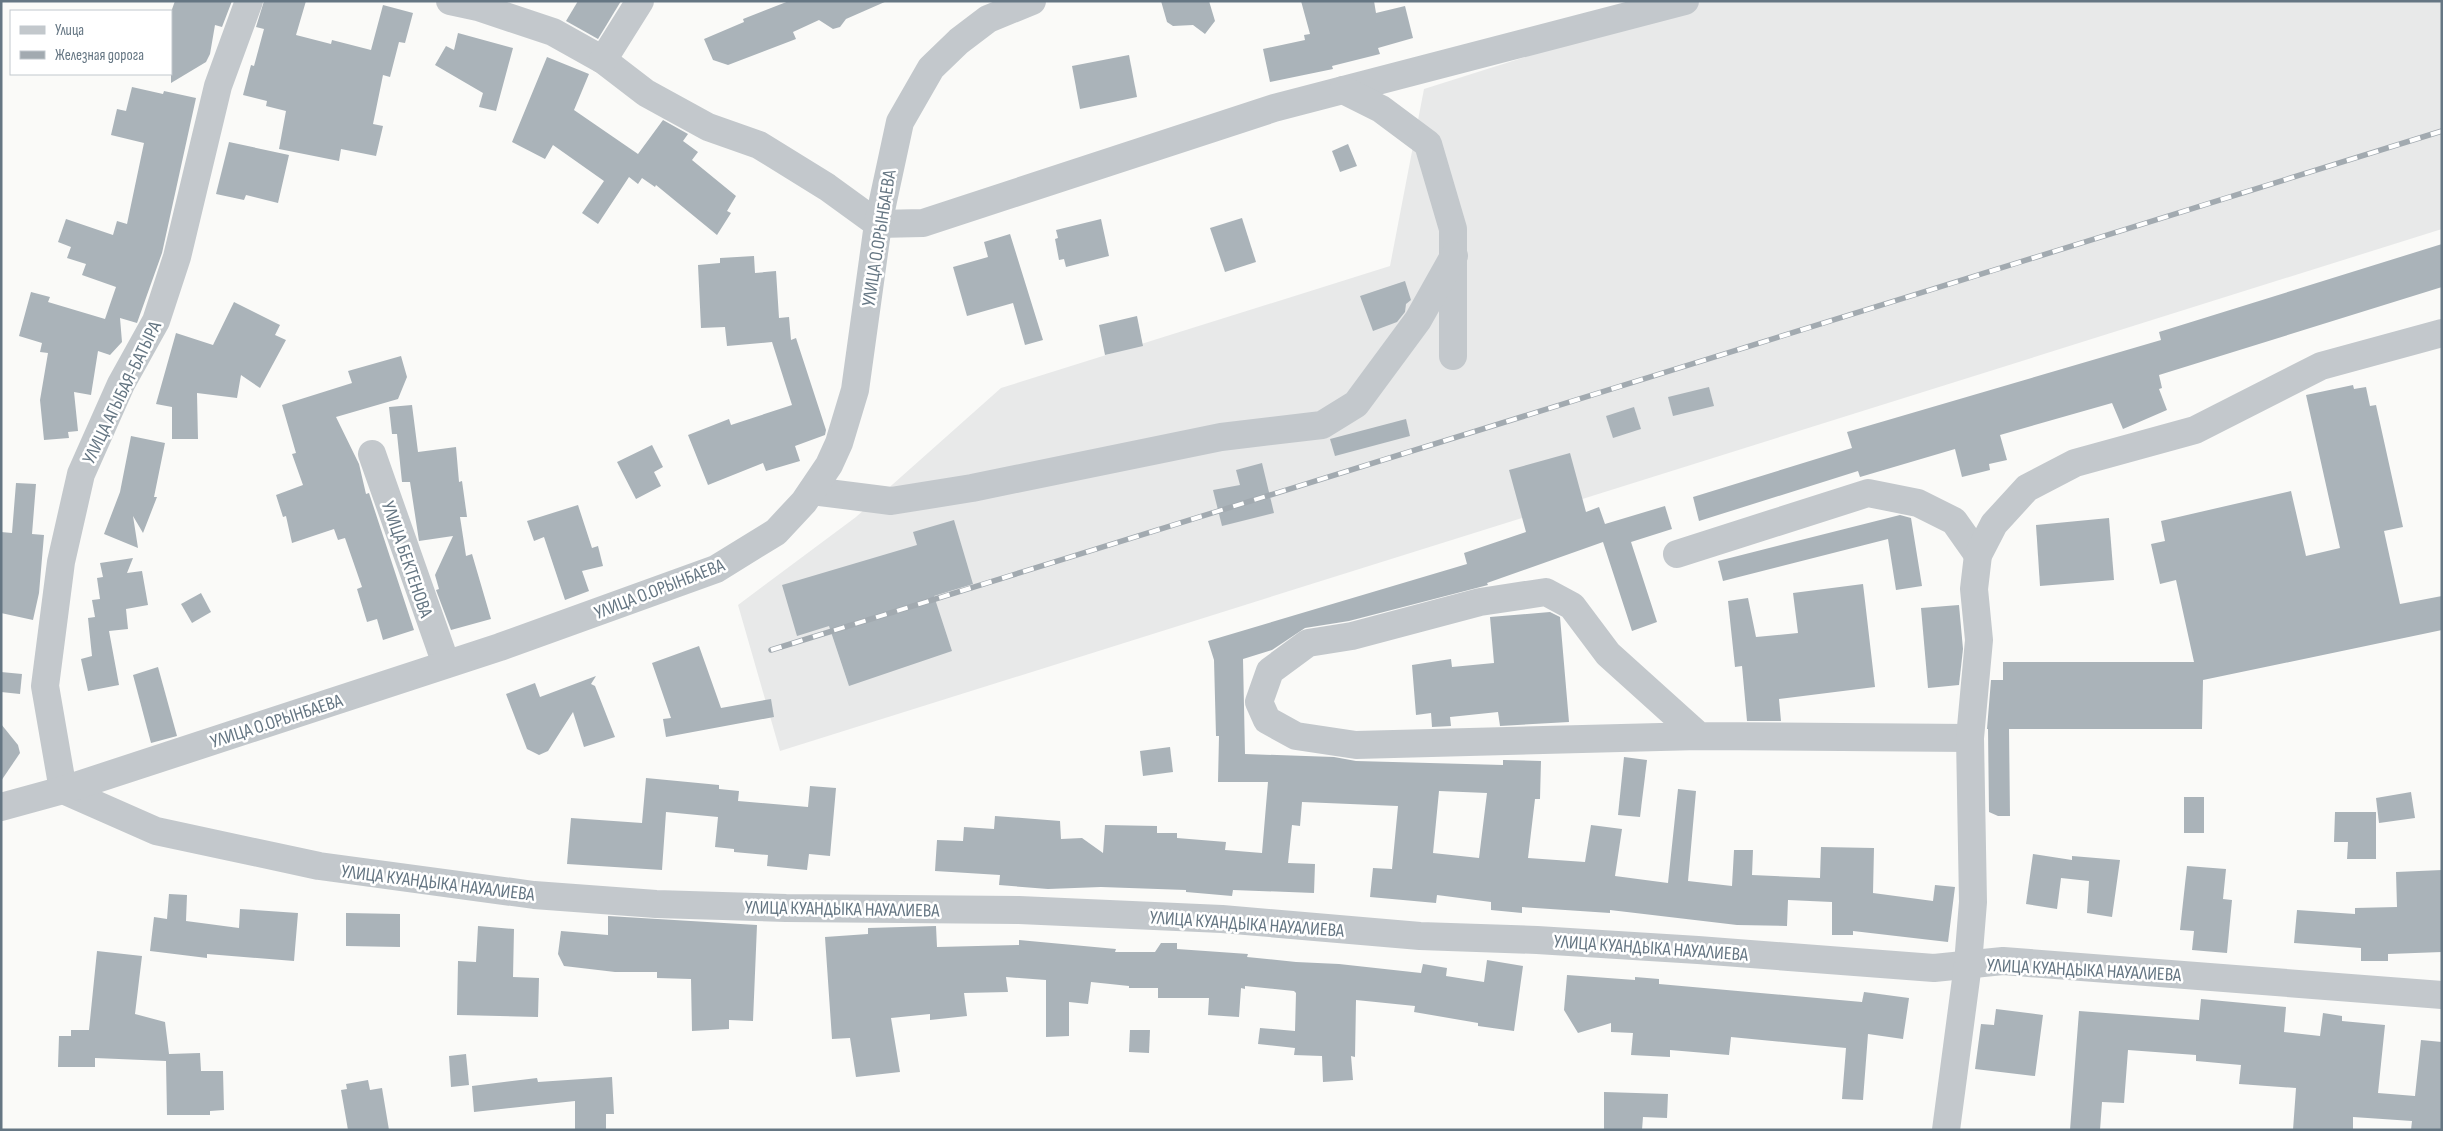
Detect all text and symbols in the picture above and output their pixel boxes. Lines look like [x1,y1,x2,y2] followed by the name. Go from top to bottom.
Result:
[10,10,172,75] legend
[55,21,84,40] text: Улица
[55,46,144,65] text: Железная дорога
[857,168,902,308] street label: УЛИЦА О.ОРЫНБАЕВА
[78,317,167,468] street label: УЛИЦА АГЫБАЯ-БАТЫРА
[376,498,438,622] street label: УЛИЦА БЕКТЕНОВА
[591,554,729,625] street label: УЛИЦА О.ОРЫНБАЕВА
[207,689,346,754] street label: УЛИЦА О.ОРЫНБАЕВА
[340,860,537,907] street label: УЛИЦА КУАНДЫКА НАУАЛИЕВА
[744,896,940,923] street label: УЛИЦА КУАНДЫКА НАУАЛИЕВА
[1149,906,1346,943] street label: УЛИЦА КУАНДЫКА НАУАЛИЕВА
[1553,930,1750,967] street label: УЛИЦА КУАНДЫКА НАУАЛИЕВА
[1986,954,2183,987] street label: УЛИЦА КУАНДЫКА НАУАЛИЕВА

